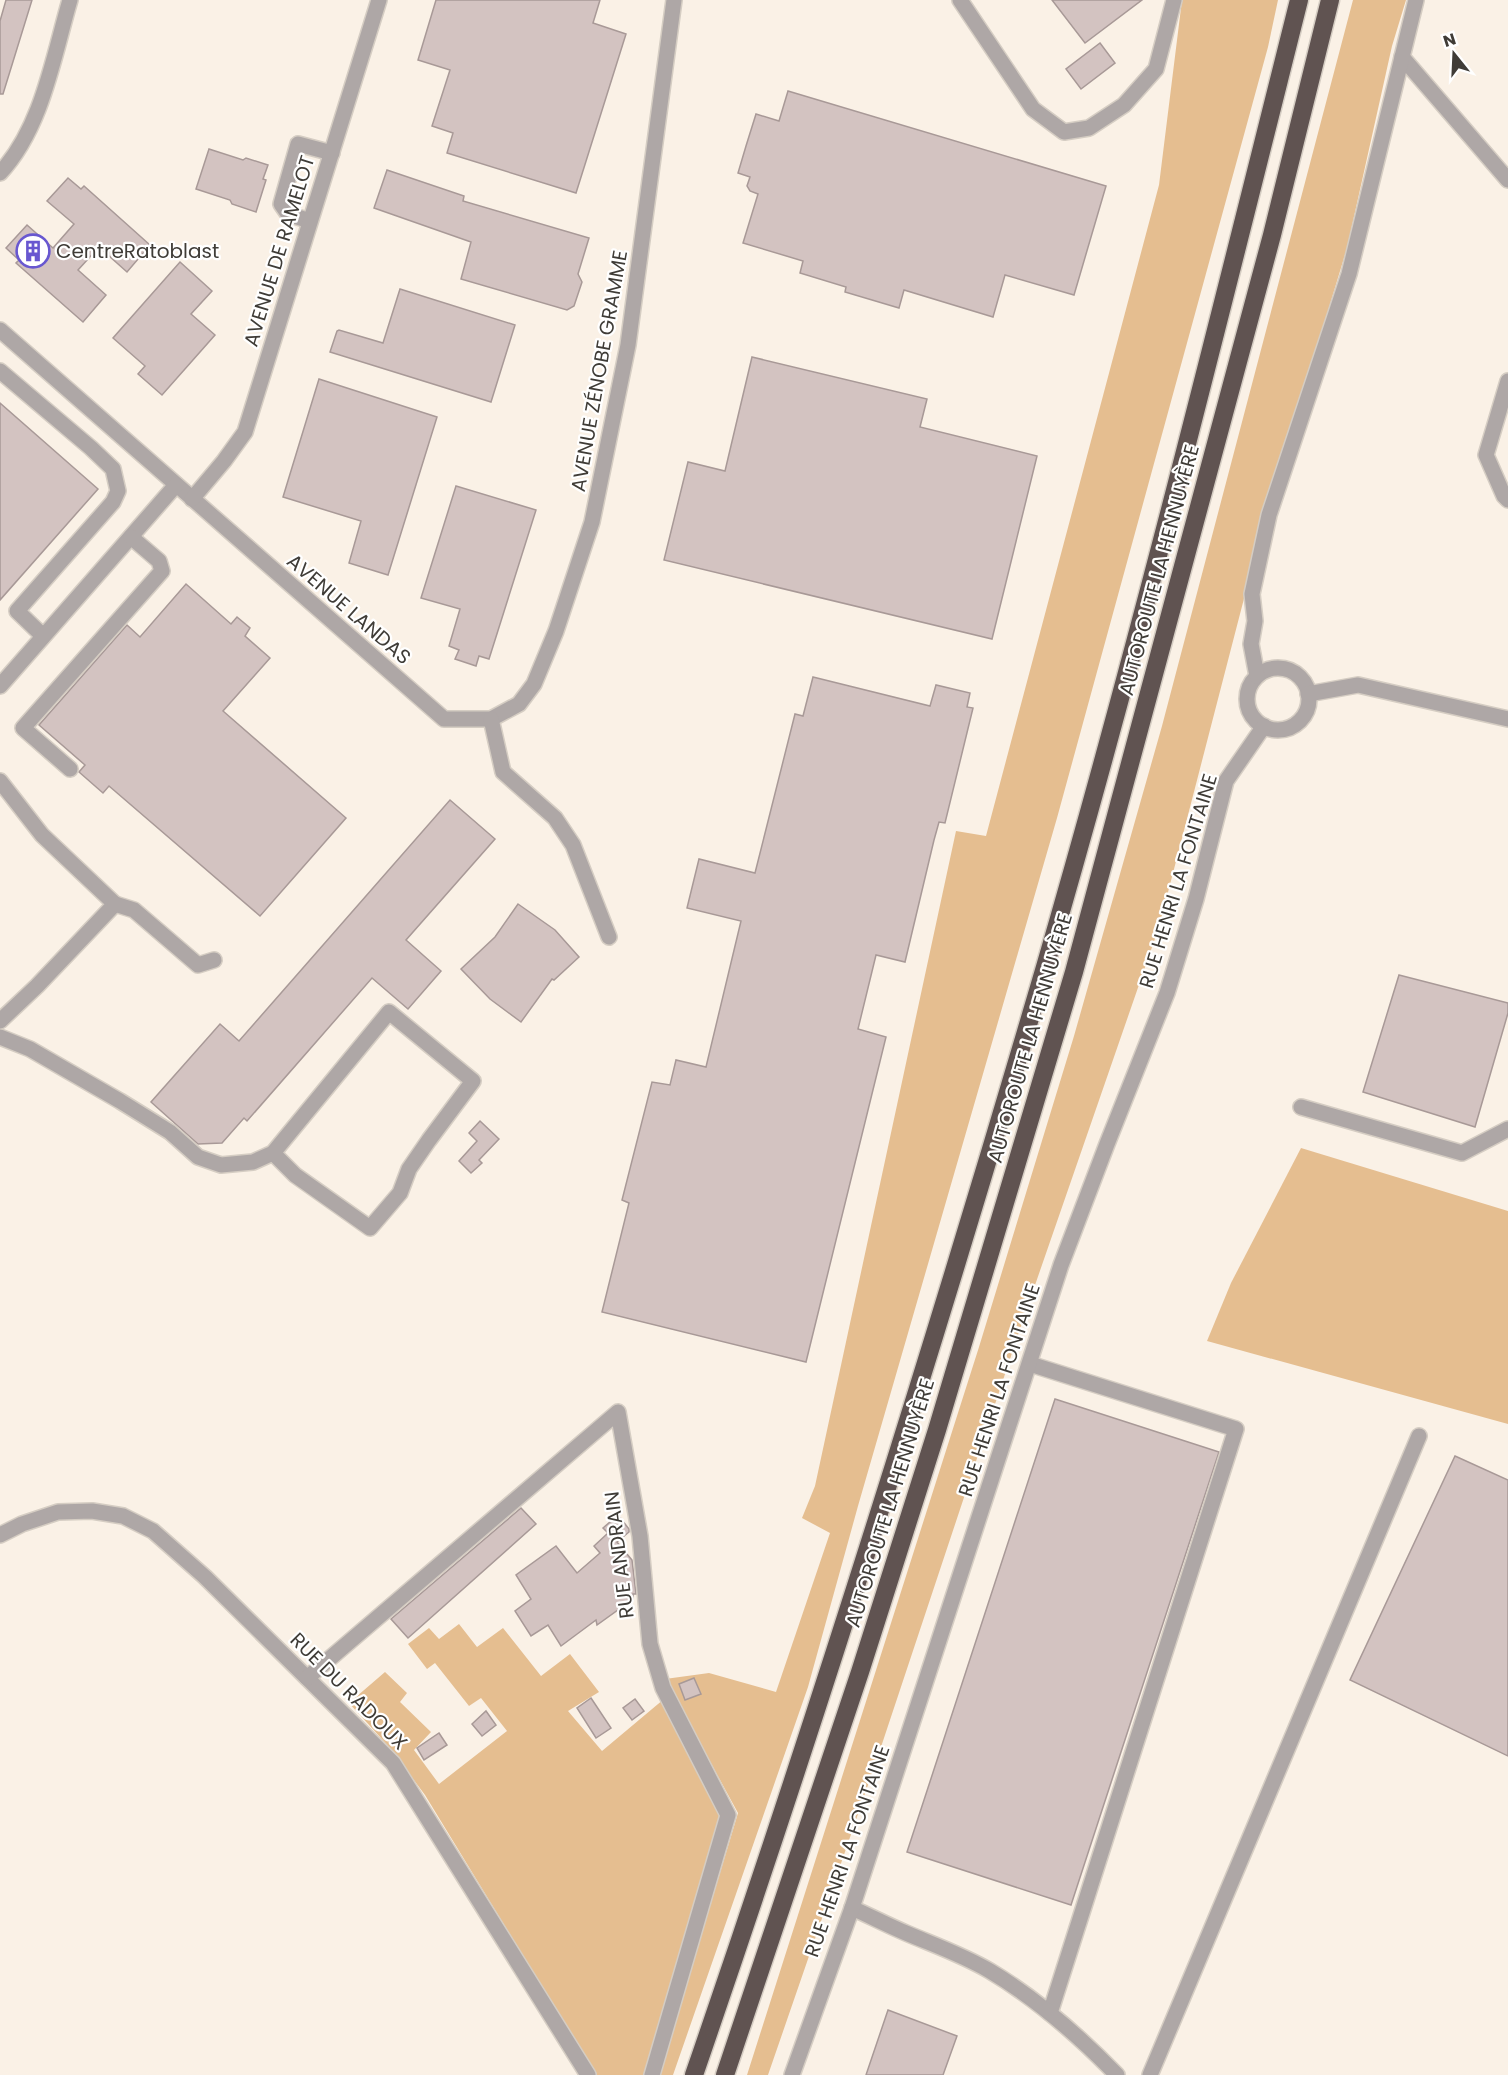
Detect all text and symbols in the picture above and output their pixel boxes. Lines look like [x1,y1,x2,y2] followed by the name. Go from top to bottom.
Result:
[1424,24,1484,84] north arrow
[1440,27,1459,53] text: N
[237,152,321,350] street label: AVENUE DE RAMELOT
[15,233,51,269] building icon: CentreRatoblast
[56,237,219,265] place label: CentreRatoblast
[564,248,634,494] street label: AVENUE ZÉNOBE GRAMME
[1112,441,1206,699] street label: AUTOROUTE LA HENNUYÈRE
[281,547,417,671] street label: AVENUE LANDAS
[1132,770,1224,992] street label: RUE HENRI LA FONTAINE
[981,910,1079,1166] street label: AUTOROUTE LA HENNUYÈRE
[951,1280,1047,1500] street label: RUE HENRI LA FONTAINE
[839,1375,941,1631] street label: AUTOROUTE LA HENNUYÈRE
[597,1490,641,1620] street label: RUE ANDRAIN
[284,1626,414,1756] street label: RUE DU RADOUX
[798,1741,896,1961] street label: RUE HENRI LA FONTAINE

